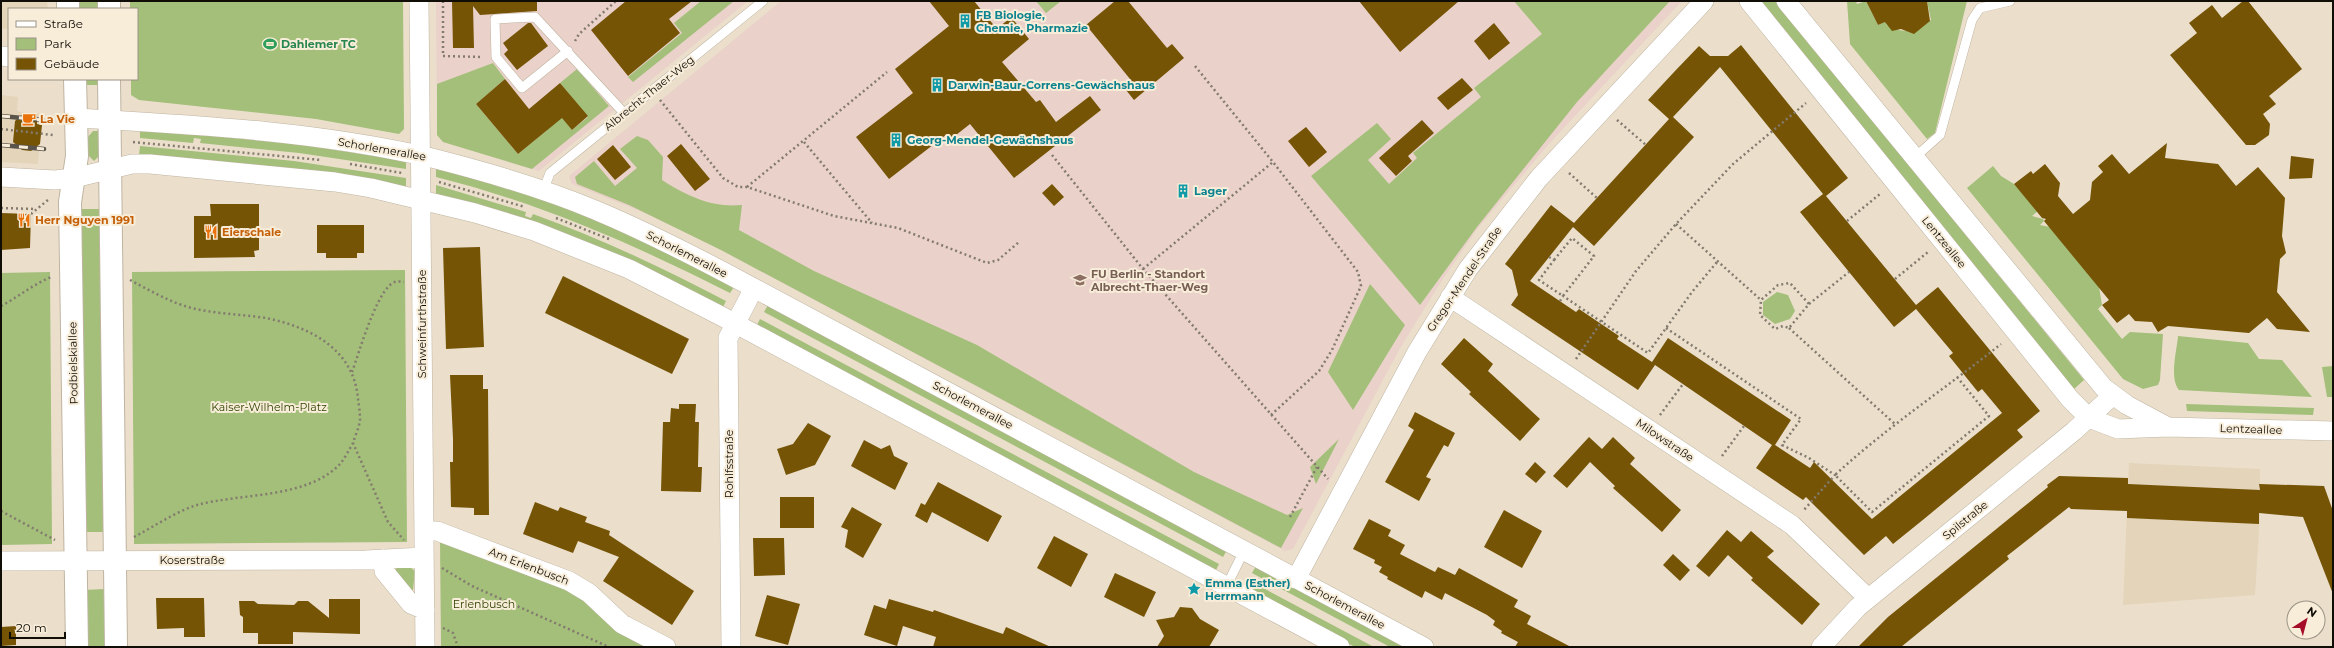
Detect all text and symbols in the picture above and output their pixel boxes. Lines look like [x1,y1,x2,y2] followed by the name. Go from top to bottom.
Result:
[8,8,138,80] legend
[976,8,1088,35] place label: FB Biologie, Chemie, Pharmazie
[957,13,973,29] building icon: FB Biologie, Chemie, Pharmazie
[44,16,83,31] text: Straße
[44,36,72,51] text: Park
[262,36,278,52] sports icon: Dahlemer TC
[281,37,356,51] place label: Dahlemer TC
[601,52,697,134] street label: Albrecht-Thaer-Weg
[44,56,99,71] text: Gebäude
[929,77,945,93] building icon: Darwin-Baur-Correns-Gewächshaus
[948,78,1155,92] place label: Darwin-Baur-Correns-Gewächshaus
[21,111,37,127] cafe icon: La Vie
[40,112,75,126] place label: La Vie
[888,132,904,148] building icon: Georg-Mendel-Gewächshaus
[907,133,1074,147] place label: Georg-Mendel-Gewächshaus
[337,134,427,164] street label: Schorlemerallee
[1175,183,1191,199] building icon: Lager
[1194,184,1227,198] place label: Lager
[16,212,32,228] restaurant icon: Herr Nguyen 1991
[35,213,134,227] place label: Herr Nguyen 1991
[1919,213,1969,271] street label: Lentzeallee
[203,224,219,240] restaurant icon: Eierschale
[1424,224,1505,334] street label: Gregor-Mendel-Straße
[222,225,281,239] place label: Eierschale
[644,228,730,281] street label: Schorlemerallee
[1090,267,1208,294] place label: FU Berlin - Standort Albrecht-Thaer-Weg
[415,269,429,378] street label: Schweinfurthstraße
[1072,272,1088,288] school or university icon: FU Berlin - Standort Albrecht-Thaer-Weg
[65,321,81,404] street label: Podbielskiallee
[930,378,1016,432] street label: Schorlemerallee
[211,400,327,414] park label: Kaiser-Wilhelm-Platz
[1633,415,1697,465] street label: Milowstraße
[2219,421,2283,437] street label: Lentzeallee
[722,429,736,498] street label: Rohlfsstraße
[1939,497,1991,543] street label: Spilstraße
[487,544,571,588] street label: Am Erlenbusch
[159,553,225,567] street label: Koserstraße
[1205,576,1291,603] place label: Emma (Esther) Herrmann
[1302,578,1388,632] street label: Schorlemerallee
[1186,581,1202,597] place icon: Emma (Esther) Herrmann
[453,597,515,611] park label: Erlenbusch
[2286,600,2326,640] north arrow
[2304,604,2320,620] text: N
[10,614,65,640] scale bar
[16,620,47,635] text: 20 m

